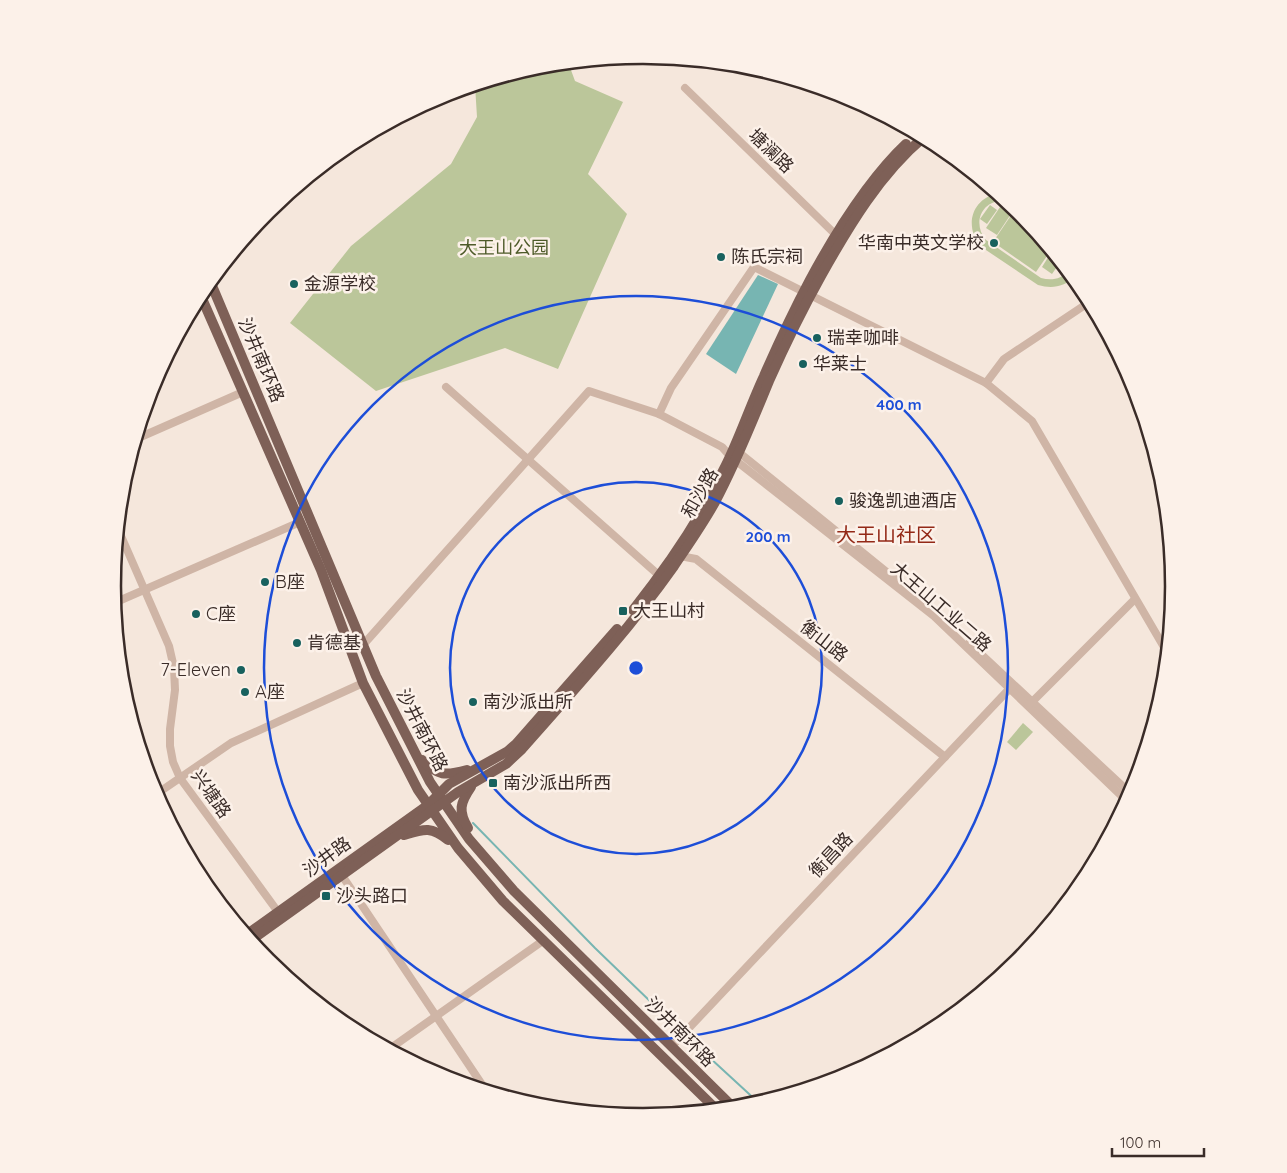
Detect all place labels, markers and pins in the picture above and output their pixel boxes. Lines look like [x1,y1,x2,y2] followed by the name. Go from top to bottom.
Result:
[858,231,984,254] place label: 华南中英文学校
[988,237,1000,249] marker: 华南中英文学校
[731,245,803,268] place label: 陈氏宗祠
[715,251,727,263] marker: 陈氏宗祠
[304,272,376,295] place label: 金源学校
[288,278,300,290] marker: 金源学校
[827,326,899,349] place label: 瑞幸咖啡
[811,332,823,344] marker: 瑞幸咖啡
[813,352,867,375] place label: 华莱士
[797,358,809,370] marker: 华莱士
[849,489,957,512] place label: 骏逸凯迪酒店
[833,495,845,507] marker: 骏逸凯迪酒店
[275,570,305,593] place label: B座
[259,576,271,588] marker: B座
[633,599,705,622] place label: 大王山村
[206,602,236,625] place label: C座
[617,605,629,617] marker: 大王山村
[190,608,202,620] marker: C座
[307,631,361,654] place label: 肯德基
[291,637,303,649] marker: 肯德基
[160,658,231,681] place label: 7-Eleven
[627,659,645,677] centre of rings
[235,664,247,676] marker: 7-Eleven
[255,680,285,703] place label: A座
[239,686,251,698] marker: A座
[483,690,573,713] place label: 南沙派出所
[467,696,479,708] marker: 南沙派出所
[503,771,611,794] place label: 南沙派出所西
[487,777,499,789] marker: 南沙派出所西
[336,884,408,907] place label: 沙头路口
[320,890,332,902] marker: 沙头路口

